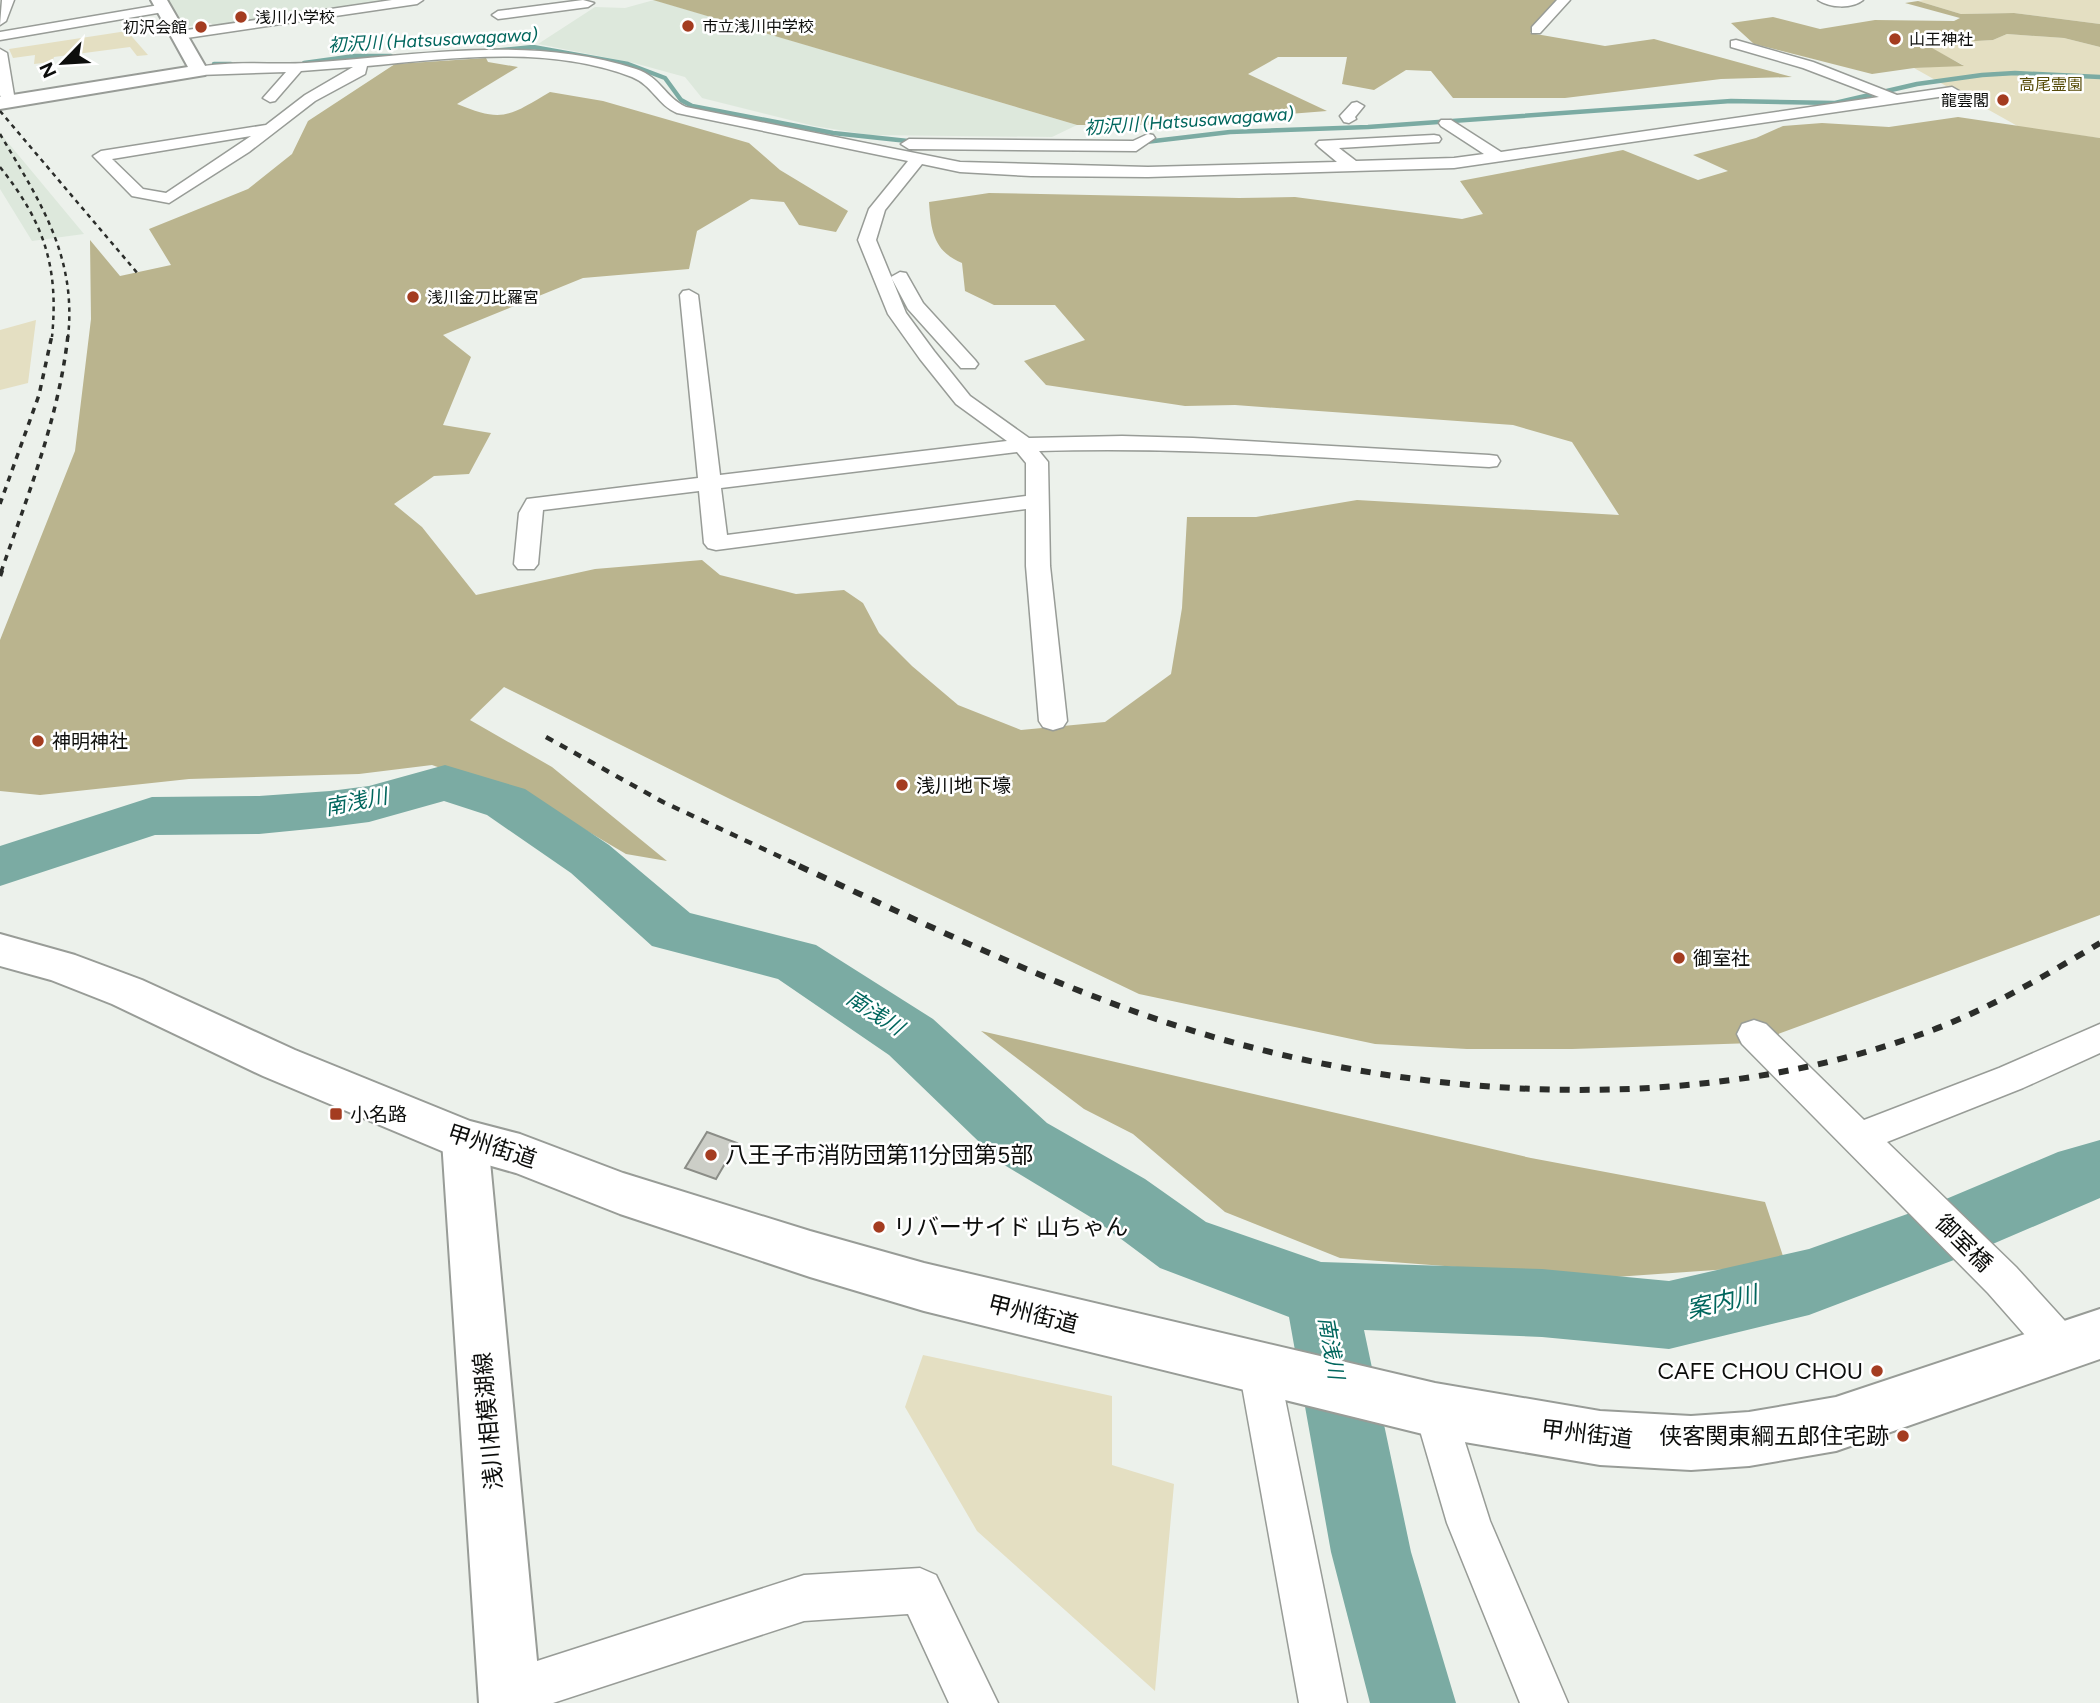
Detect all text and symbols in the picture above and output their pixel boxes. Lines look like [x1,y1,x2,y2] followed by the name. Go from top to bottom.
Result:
[255,8,335,27] place label: 浅川小学校
[233,9,249,25] marker: 浅川小学校
[702,17,814,36] place label: 市立浅川中学校
[123,18,187,37] place label: 初沢会館
[680,18,696,34] marker: 市立浅川中学校
[193,19,209,35] marker: 初沢会館
[328,24,538,56] water label: 初沢川 (Hatsusawagawa)
[28,28,98,98] north arrow
[1909,30,1973,49] place label: 山王神社
[1887,31,1903,47] marker: 山王神社
[35,58,62,81] text: N
[2019,75,2083,94] park label: 高尾霊園
[1941,91,1989,110] place label: 龍雲閣
[1995,92,2011,108] marker: 龍雲閣
[1084,103,1294,139] water label: 初沢川 (Hatsusawagawa)
[427,288,539,307] place label: 浅川金刀比羅宮
[405,289,421,305] marker: 浅川金刀比羅宮
[52,730,128,753] place label: 神明神社
[30,733,46,749] marker: 神明神社
[916,774,1011,797] place label: 浅川地下壕
[894,777,910,793] marker: 浅川地下壕
[323,783,391,820] water label: 南浅川
[1693,947,1750,970] place label: 御室社
[1671,950,1687,966] marker: 御室社
[842,985,910,1041] water label: 南浅川
[350,1103,407,1126] place label: 小名路
[328,1106,344,1122] marker: 小名路
[444,1118,540,1174] street label: 甲州街道
[725,1141,1033,1169] place label: 八王子市消防団第11分団第5部
[703,1147,719,1163] marker: 八王子市消防団第11分団第5部
[1930,1209,1998,1277] street label: 御室橋
[893,1213,1128,1241] place label: リバーサイド 山ちゃん
[871,1219,887,1235] marker: リバーサイド 山ちゃん
[1684,1279,1763,1324] water label: 案内川
[985,1289,1081,1339] street label: 甲州街道
[1314,1315,1350,1383] water label: 南浅川
[468,1351,508,1491] street label: 浅川相模湖線
[1657,1357,1863,1385] place label: CAFE CHOU CHOU
[1869,1363,1885,1379] marker: CAFE CHOU CHOU
[1540,1414,1634,1454] street label: 甲州街道
[1659,1422,1889,1450] place label: 侠客関東綱五郎住宅跡
[1895,1428,1911,1444] marker: 侠客関東綱五郎住宅跡

